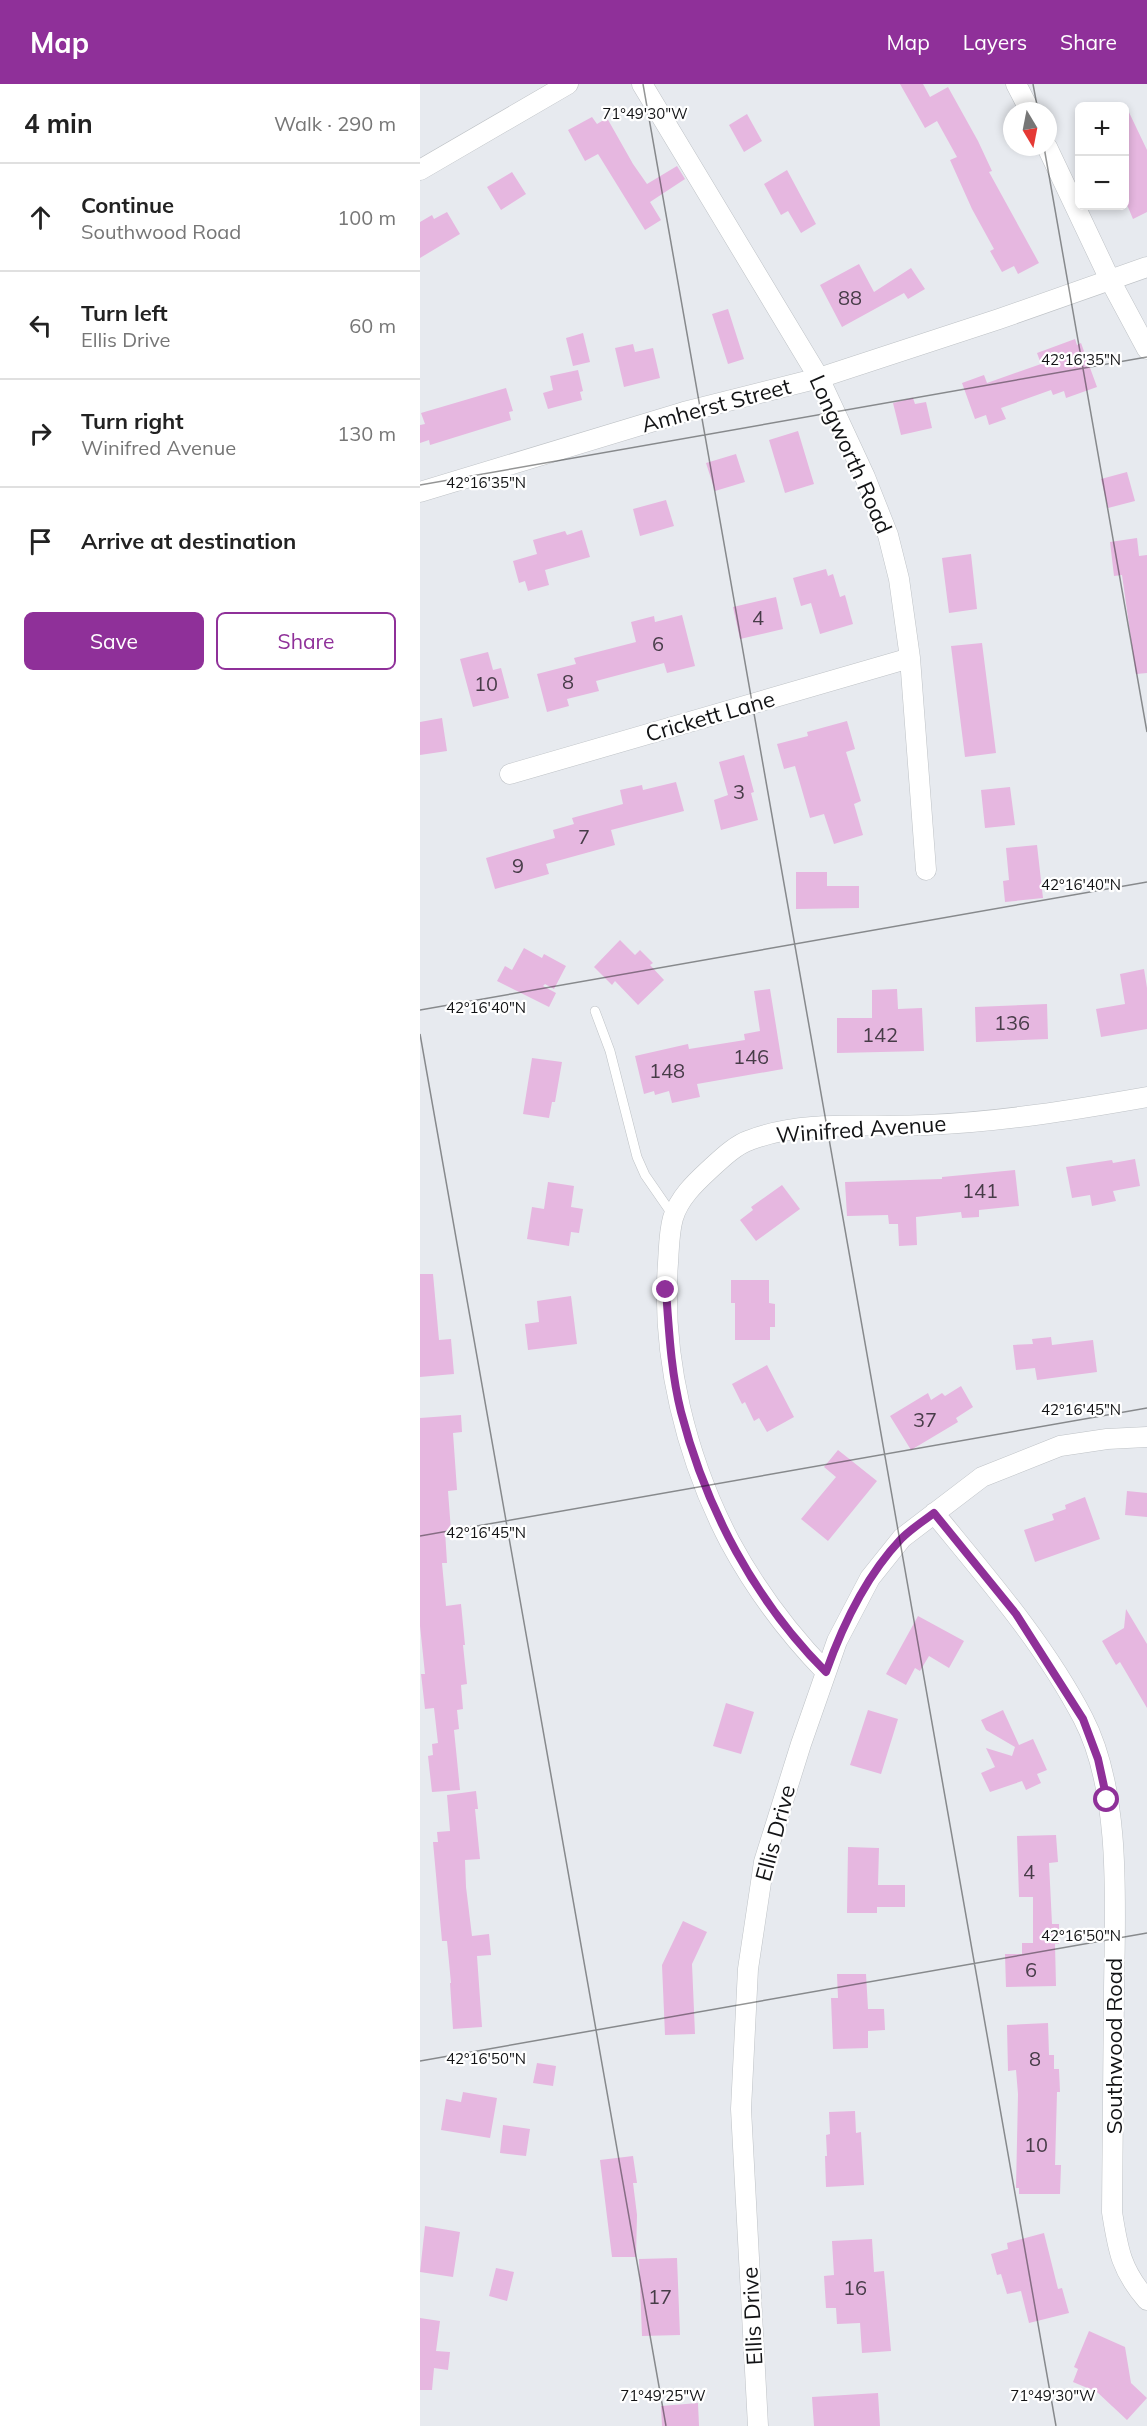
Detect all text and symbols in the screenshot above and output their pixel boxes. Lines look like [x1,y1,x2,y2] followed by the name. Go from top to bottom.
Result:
[30,25,89,60] text: Map
[887,29,930,55] text: Map
[963,29,1027,55] text: Layers
[1060,29,1117,55] text: Share
[1003,102,1057,156] north arrow
[1075,102,1129,210] map controls
[1075,102,1129,156] button: +
[602,104,688,123] text: 71°49'30"W
[24,107,93,140] text: 4 min
[274,111,396,136] text: Walk · 290 m
[1075,156,1129,210] button: −
[81,191,174,219] text: Continue
[24,201,57,234] icon: ahead
[337,205,396,230] text: 100 m
[81,219,241,244] text: Southwood Road
[838,285,862,310] house number: 88
[81,299,168,327] text: Turn left
[24,309,57,342] icon: left
[349,313,396,338] text: 60 m
[81,327,171,352] text: Ellis Drive
[1041,350,1121,369] text: 42°16'35"N
[803,370,899,538] street label: Longworth Road
[638,372,794,438] street label: Amherst Street
[81,407,184,435] text: Turn right
[24,417,57,450] icon: right
[337,421,396,446] text: 130 m
[81,435,236,460] text: Winifred Avenue
[446,473,526,492] text: 42°16'35"N
[24,525,57,558] icon: arrive
[81,527,296,555] text: Arrive at destination
[752,605,764,630] house number: 4
[24,612,204,670] button: Save
[216,612,396,670] button: Share
[652,631,664,656] house number: 6
[562,669,574,694] house number: 8
[474,671,498,696] house number: 10
[642,684,778,748] street label: Crickett Lane
[733,779,745,804] house number: 3
[578,824,590,849] house number: 7
[512,853,524,878] house number: 9
[1041,875,1121,894] text: 42°16'40"N
[446,998,526,1017] text: 42°16'40"N
[994,1010,1030,1035] house number: 136
[862,1022,898,1047] house number: 142
[733,1044,769,1069] house number: 146
[649,1058,685,1083] house number: 148
[775,1109,947,1149] street label: Winifred Avenue
[962,1178,998,1203] house number: 141
[652,1276,678,1302] route end
[1041,1400,1121,1419] text: 42°16'45"N
[913,1407,937,1432] house number: 37
[446,1523,526,1542] text: 42°16'45"N
[749,1782,801,1884] street label: Ellis Drive
[1093,1786,1119,1812] route start
[1023,1859,1035,1884] house number: 4
[1041,1926,1121,1945] text: 42°16'50"N
[1025,1957,1037,1982] house number: 6
[1100,1958,1128,2134] street label: Southwood Road
[1029,2046,1041,2071] house number: 8
[446,2049,526,2068] text: 42°16'50"N
[1024,2132,1048,2157] house number: 10
[735,2266,769,2366] street label: Ellis Drive
[843,2275,867,2300] house number: 16
[648,2284,672,2309] house number: 17
[620,2386,706,2405] text: 71°49'25"W
[1010,2386,1096,2405] text: 71°49'30"W

